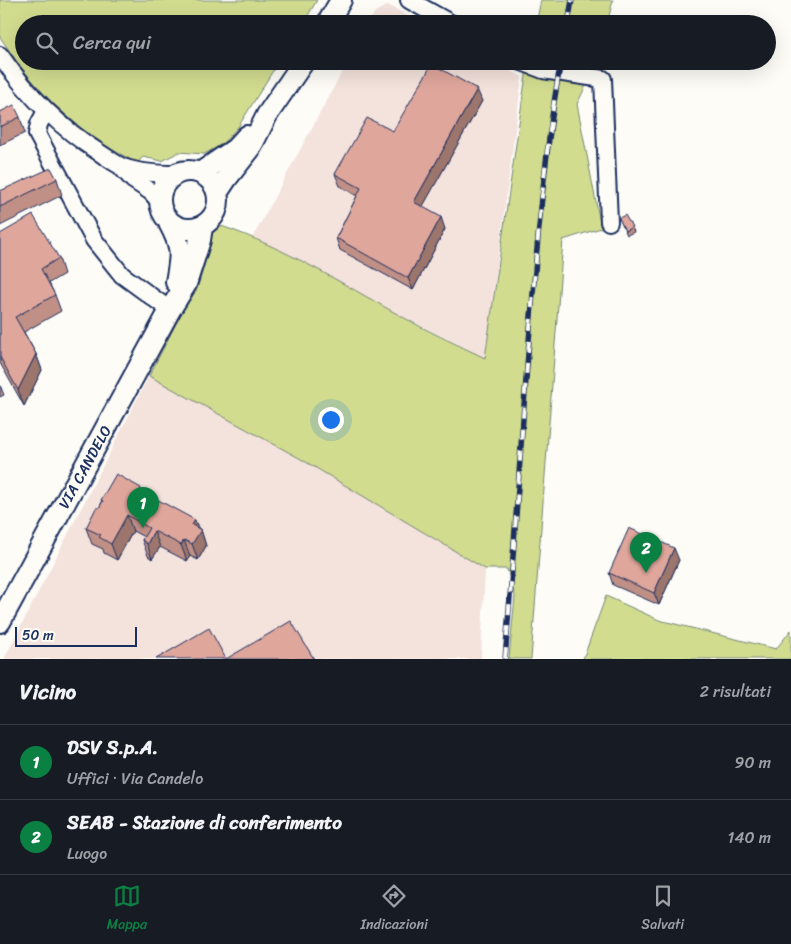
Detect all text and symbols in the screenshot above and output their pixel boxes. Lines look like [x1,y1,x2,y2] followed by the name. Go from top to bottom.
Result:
[15,15,776,70] search box
[73,26,151,59] text: Cerca qui
[33,29,61,57] icon: search
[318,407,344,433] your location
[51,420,119,514] street label: VIA CANDELO
[127,487,159,528] pin: 1
[630,532,662,573] pin: 2
[22,623,54,648] text: 50 m
[15,624,138,647] scale bar
[20,673,76,711] text: Vicino
[700,677,771,706] text: 2 risultati
[67,731,158,764] text: DSV S.p.A.
[33,748,39,777] text: 1
[735,748,771,777] text: 90 m
[67,764,203,793] text: Uffici · Via Candelo
[67,806,342,839] text: SEAB - Stazione di conferimento
[31,823,41,852] text: 2
[728,823,771,852] text: 140 m
[67,839,107,868] text: Luogo
[107,882,147,937] tab: Mappa
[360,882,428,937] tab: Indicazioni
[641,882,684,937] tab: Salvati

